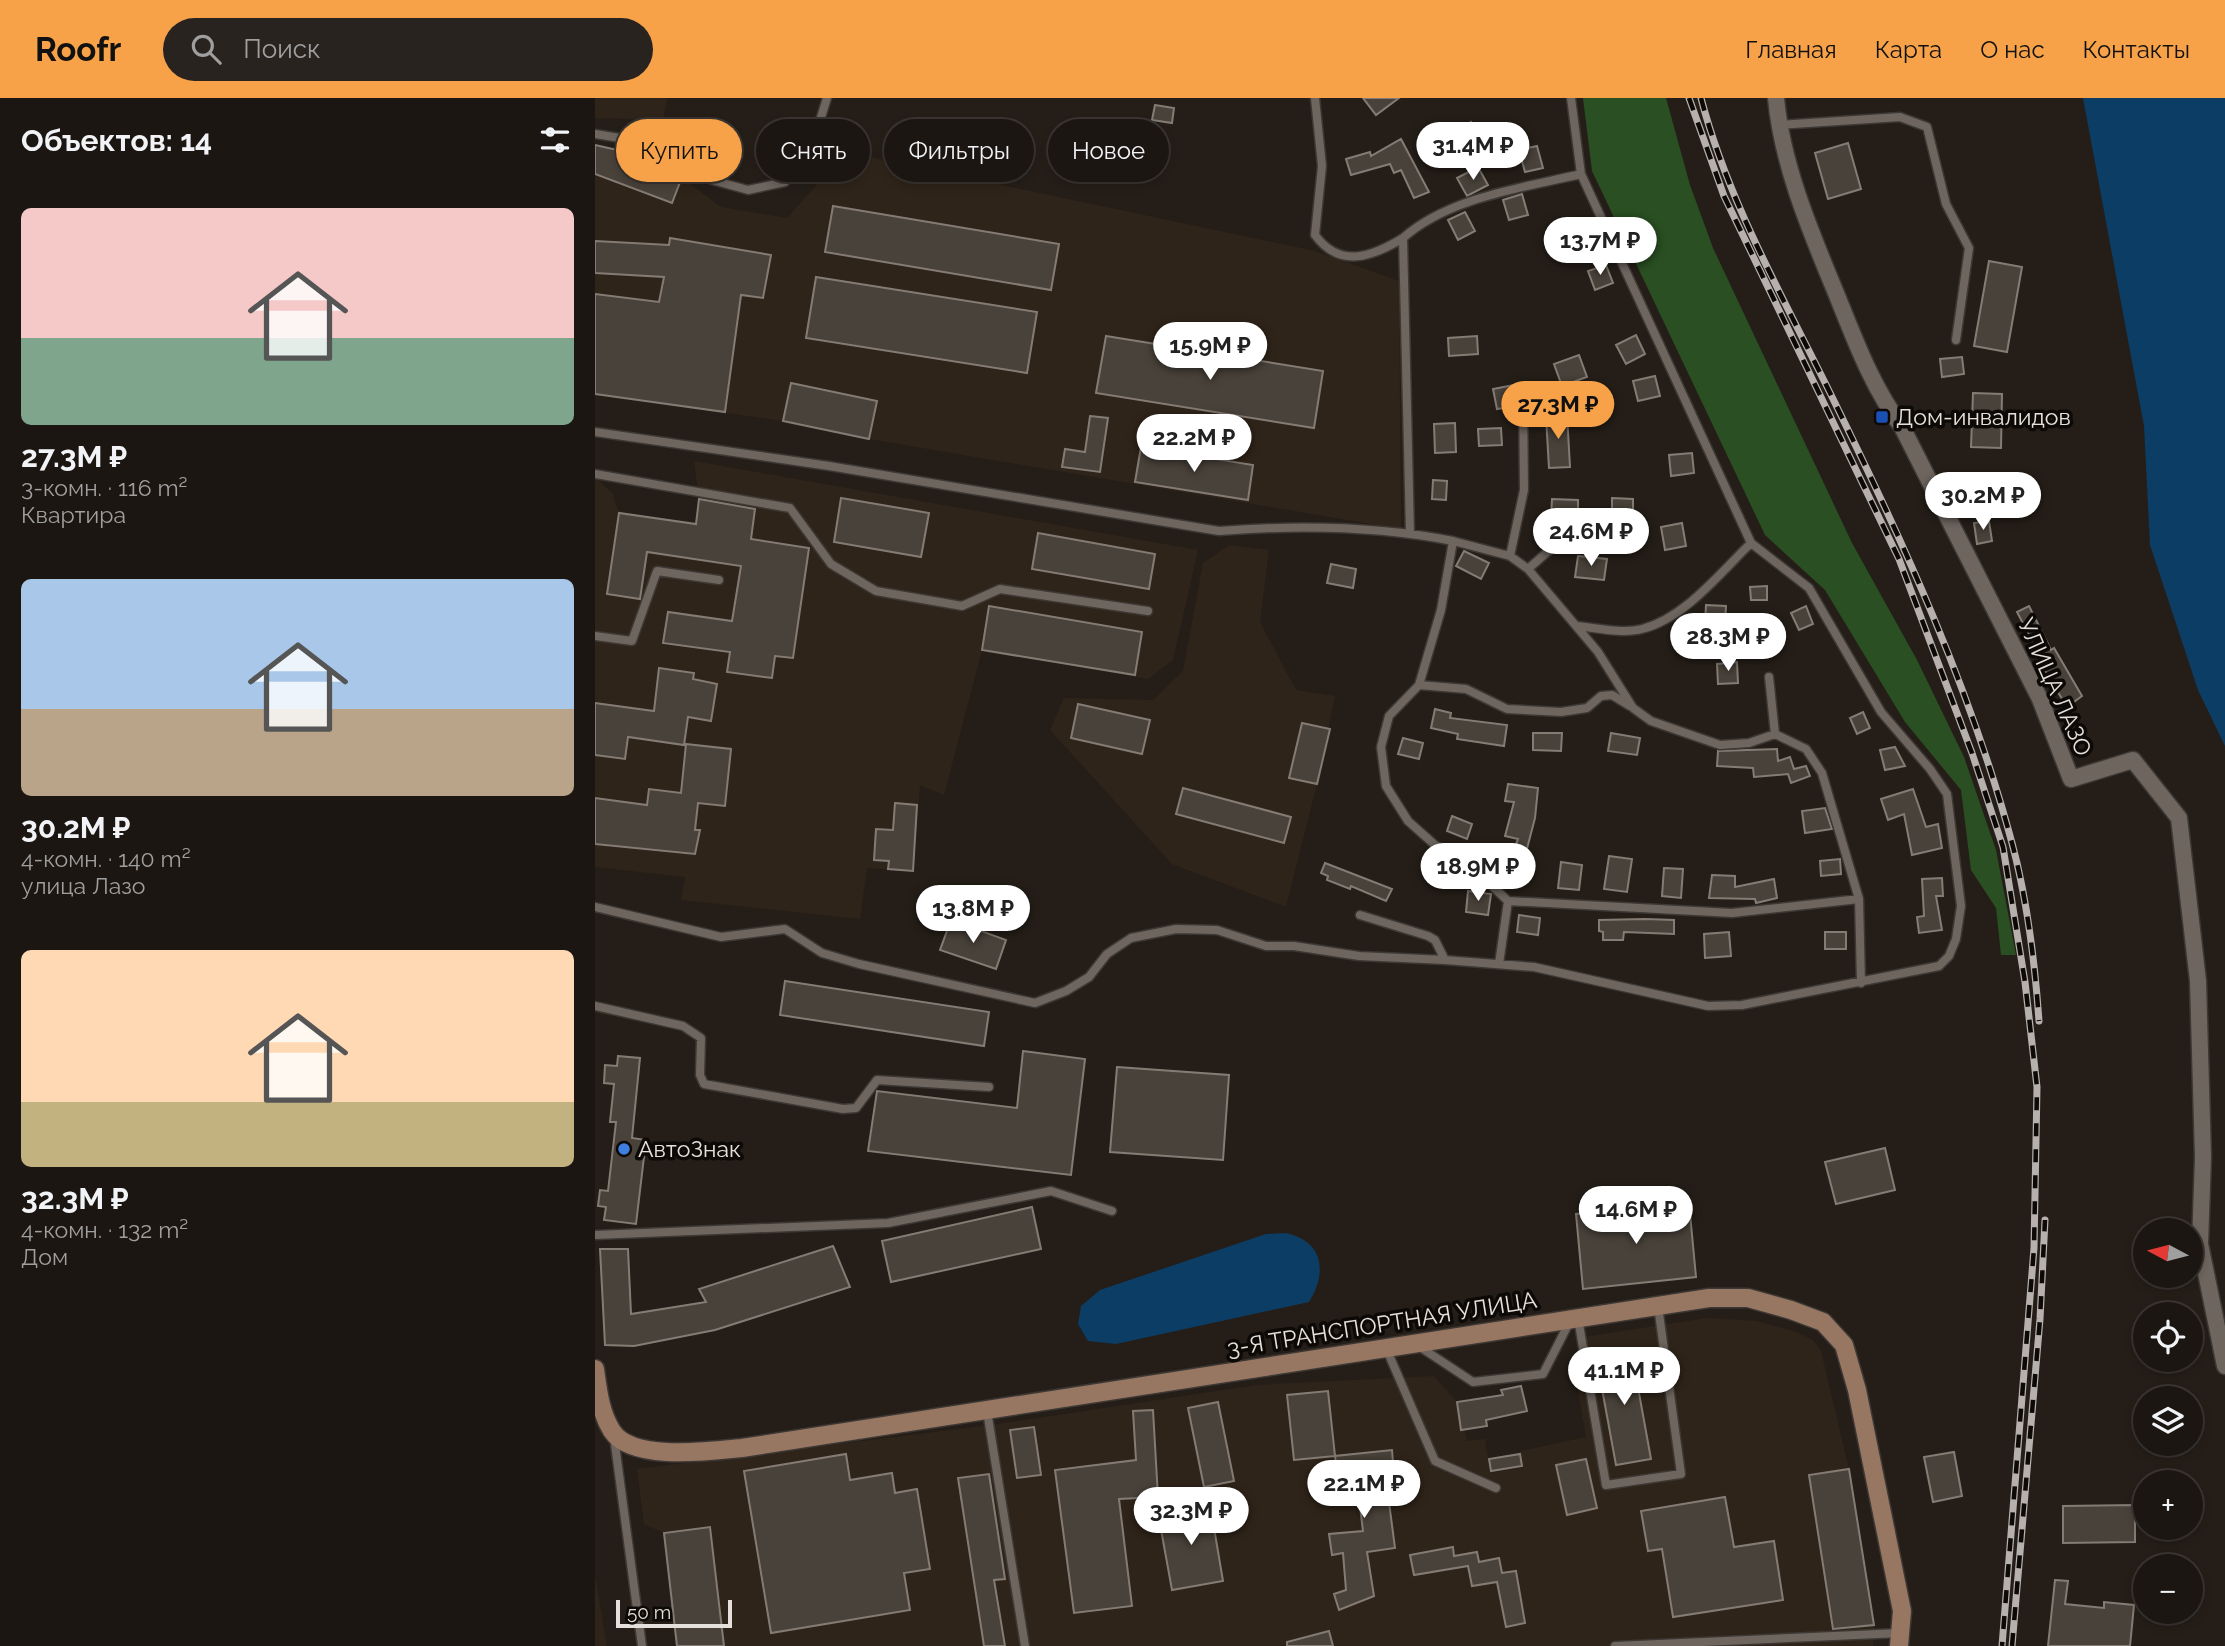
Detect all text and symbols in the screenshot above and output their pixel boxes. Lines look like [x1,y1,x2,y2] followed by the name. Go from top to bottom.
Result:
[163,18,653,81] search box
[35,30,121,69] text: Roofr
[187,30,225,68] icon: search
[243,34,320,64] text: Поиск
[1745,35,1837,64] text: Главная
[1875,35,1942,64] text: Карта
[1980,35,2045,64] text: О нас
[2083,35,2190,64] text: Контакты
[616,119,742,182] chip: Купить
[756,119,870,182] chip: Снять
[884,119,1034,182] chip: Фильтры
[1048,119,1169,182] chip: Новое
[536,121,574,159] icon: filters
[1408,122,1538,182] pin: 31.4M ₽
[21,123,212,158] text: Объектов: 14
[1432,131,1514,158] text: 31.4M ₽
[1535,218,1665,277] pin: 13.7M ₽
[1560,226,1640,253] text: 13.7M ₽
[235,253,361,379] icon: home
[1145,322,1275,382] pin: 15.9M ₽
[1169,331,1251,358] text: 15.9M ₽
[1493,382,1623,441] pin: 27.3M ₽
[1517,390,1599,417] text: 27.3M ₽
[1896,403,2071,430] place label: Дом-инвалидов
[1874,409,1890,425] marker: Дом-инвалидов
[1129,414,1259,474] pin: 22.2M ₽
[1153,423,1235,450] text: 22.2M ₽
[21,439,127,474] text: 27.3M ₽
[1918,472,2048,532] pin: 30.2M ₽
[21,474,187,501] text: 3-комн. · 116 m²
[1941,481,2025,508] text: 30.2M ₽
[21,501,126,528] text: Квартира
[1526,508,1656,568] pin: 24.6M ₽
[1549,517,1633,544] text: 24.6M ₽
[1663,614,1793,673] pin: 28.3M ₽
[2013,614,2098,760] street label: УЛИЦА ЛАЗО
[1686,622,1770,649] text: 28.3M ₽
[235,624,361,750] icon: home
[21,810,130,845] text: 30.2M ₽
[1413,844,1543,903] pin: 18.9M ₽
[21,845,191,872] text: 4-комн. · 140 m²
[1437,852,1519,879] text: 18.9M ₽
[21,872,145,899] text: улица Лазо
[908,886,1038,945] pin: 13.8M ₽
[932,894,1014,921] text: 13.8M ₽
[235,995,361,1121] icon: home
[638,1135,741,1162] place label: АвтоЗнак
[616,1141,632,1157] marker: АвтоЗнак
[21,1181,129,1216] text: 32.3M ₽
[1571,1186,1701,1246] pin: 14.6M ₽
[1595,1195,1677,1222] text: 14.6M ₽
[21,1216,188,1243] text: 4-комн. · 132 m²
[2133,1218,2203,1288] north arrow
[2133,1218,2203,1624] map controls
[21,1243,68,1270] text: Дом
[1225,1286,1539,1361] street label: 3-Я ТРАНСПОРТНАЯ УЛИЦА
[2133,1302,2203,1372] button: locate
[1559,1348,1689,1407] pin: 41.1M ₽
[1584,1356,1664,1383] text: 41.1M ₽
[2133,1386,2203,1456] button: layers
[1299,1460,1429,1520] pin: 22.1M ₽
[1323,1469,1405,1496] text: 22.1M ₽
[2133,1470,2203,1540] button: +
[1126,1488,1256,1547] pin: 32.3M ₽
[1150,1496,1232,1523] text: 32.3M ₽
[2133,1554,2203,1624] button: −
[616,1597,731,1629] scale bar
[627,1601,671,1623] text: 50 m

